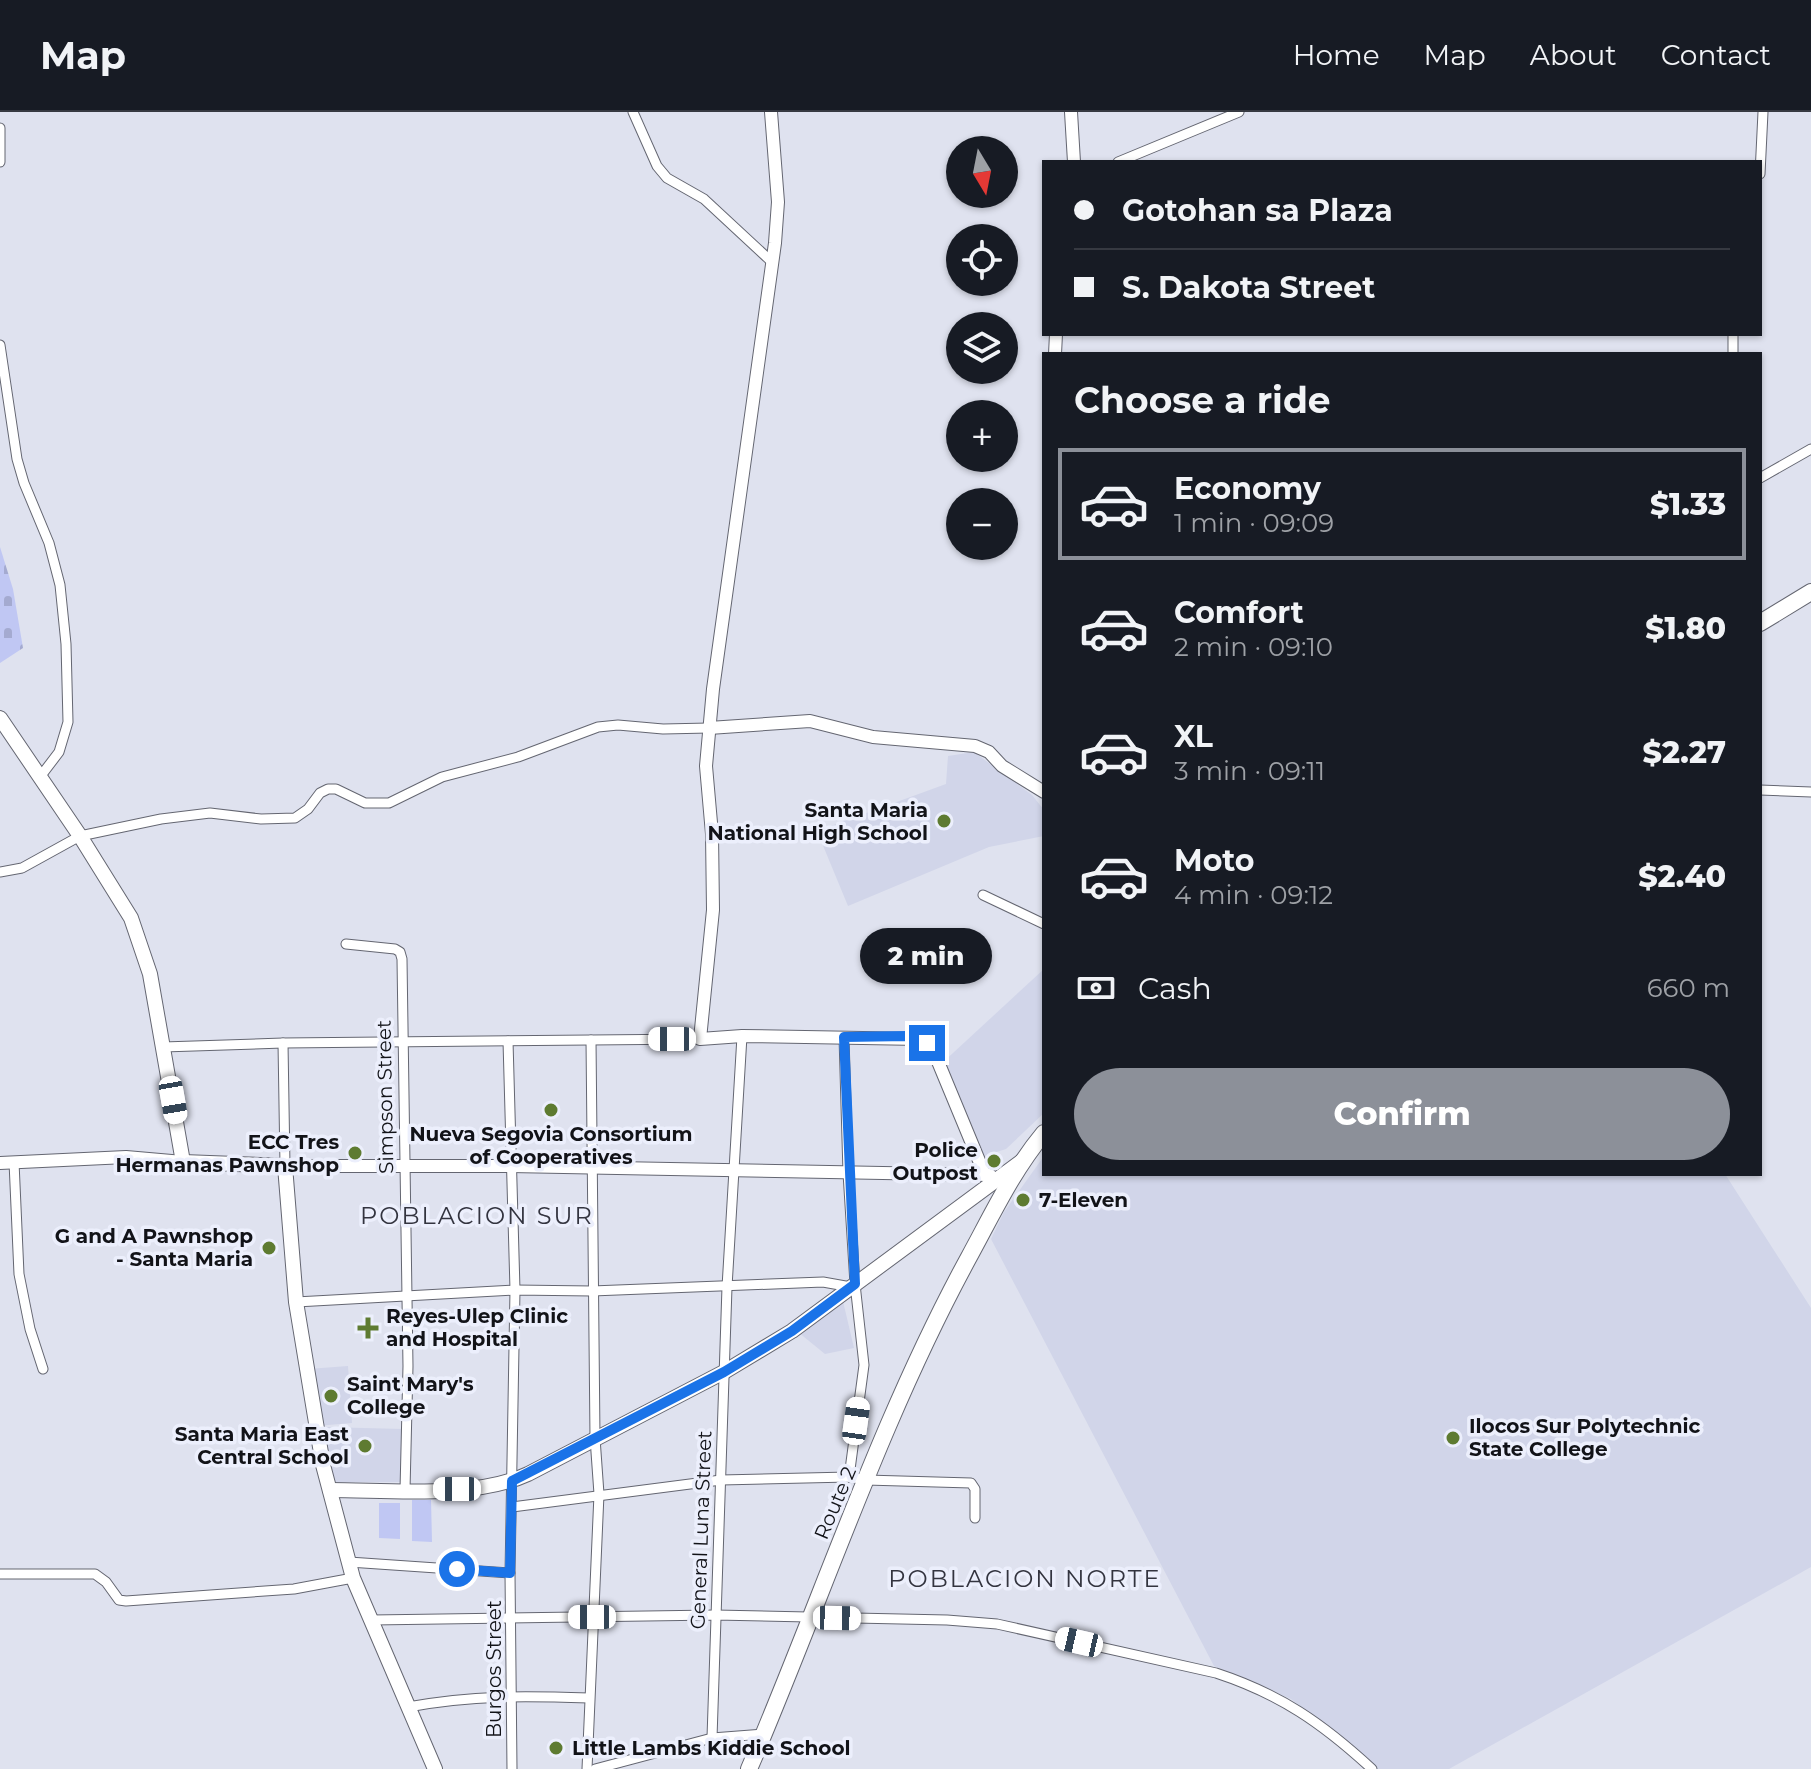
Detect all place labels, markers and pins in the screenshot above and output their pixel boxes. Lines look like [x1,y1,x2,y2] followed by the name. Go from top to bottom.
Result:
[708,798,928,845] place label: Santa Maria National High School
[935,812,953,830] marker: Santa Maria National High School
[542,1101,560,1119] marker: Nueva Segovia Consortium of Cooperatives
[409,1122,693,1169] place label: Nueva Segovia Consortium of Cooperatives
[115,1130,339,1177] place label: ECC Tres Hermanas Pawnshop
[892,1138,978,1185] place label: Police Outpost
[346,1144,364,1162] marker: ECC Tres Hermanas Pawnshop
[985,1152,1003,1170] marker: Police Outpost
[1039,1188,1128,1212] place label: 7-Eleven
[1014,1191,1032,1209] marker: 7-Eleven
[55,1224,253,1271] place label: G and A Pawnshop - Santa Maria
[260,1239,278,1257] marker: G and A Pawnshop - Santa Maria
[386,1304,568,1351] place label: Reyes-Ulep Clinic and Hospital
[357,1317,379,1339] marker: Reyes-Ulep Clinic and Hospital
[347,1372,474,1419] place label: Saint Mary's College
[322,1387,340,1405] marker: Saint Mary's College
[1469,1414,1701,1461] place label: Ilocos Sur Polytechnic State College
[175,1422,349,1469] place label: Santa Maria East Central School
[1444,1429,1462,1447] marker: Ilocos Sur Polytechnic State College
[356,1437,374,1455] marker: Santa Maria East Central School
[572,1736,851,1760] place label: Little Lambs Kiddie School
[547,1739,565,1757] marker: Little Lambs Kiddie School

